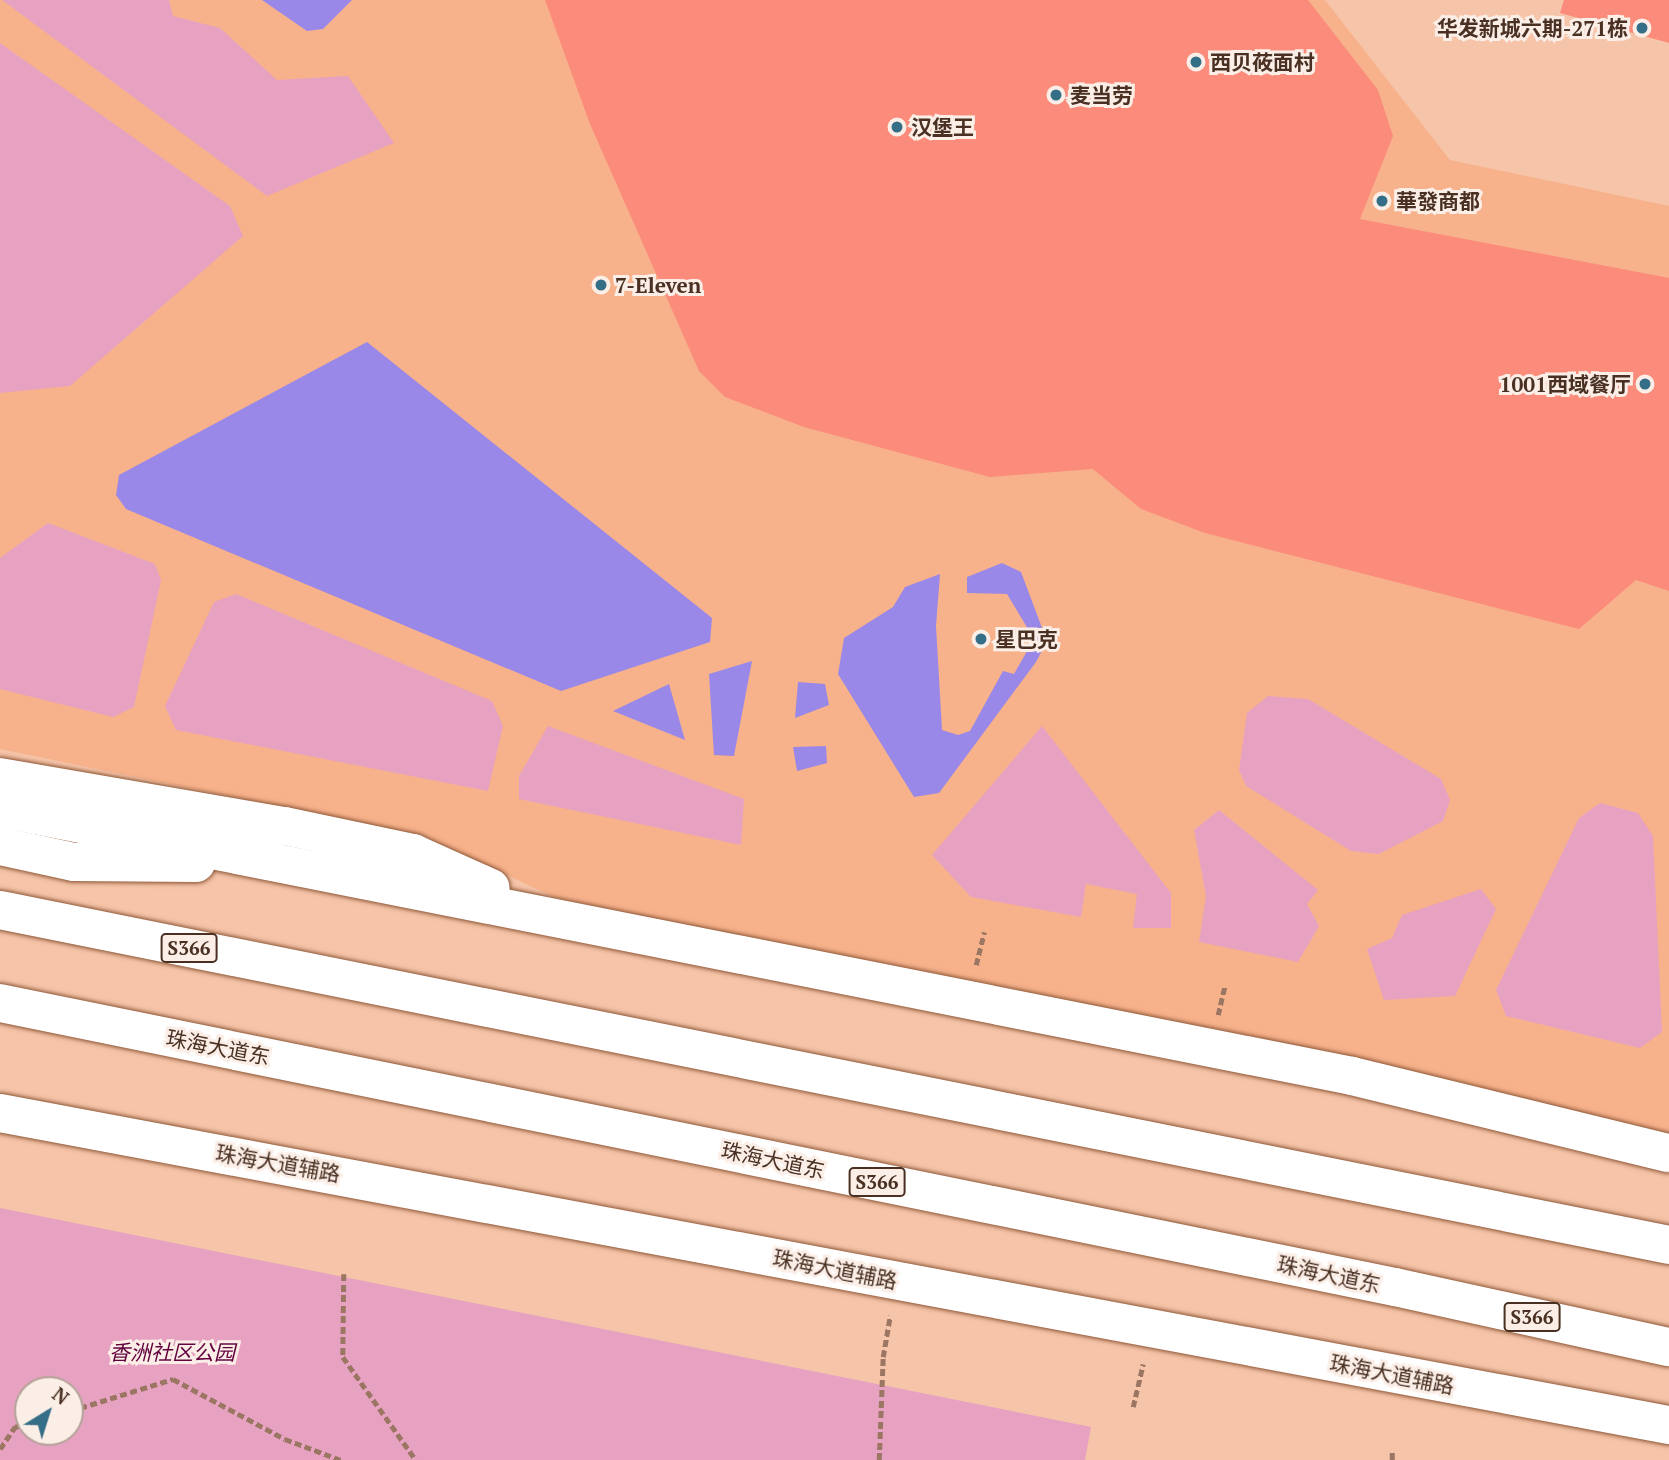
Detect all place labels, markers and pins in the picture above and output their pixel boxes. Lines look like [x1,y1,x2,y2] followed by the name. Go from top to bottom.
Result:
[1437,15,1628,41] place label: 华发新城六期-271栋
[1634,20,1650,36] marker: 华发新城六期-271栋
[1210,49,1315,75] place label: 西贝莜面村
[1188,54,1204,70] marker: 西贝莜面村
[1070,82,1133,108] place label: 麦当劳
[1048,87,1064,103] marker: 麦当劳
[911,114,974,140] place label: 汉堡王
[889,119,905,135] marker: 汉堡王
[1396,188,1480,214] place label: 華發商都
[1374,193,1390,209] marker: 華發商都
[615,272,701,298] place label: 7-Eleven
[593,277,609,293] marker: 7-Eleven
[1500,371,1631,397] place label: 1001西域餐厅
[1637,376,1653,392] marker: 1001西域餐厅
[995,626,1058,652] place label: 星巴克
[973,631,989,647] marker: 星巴克

